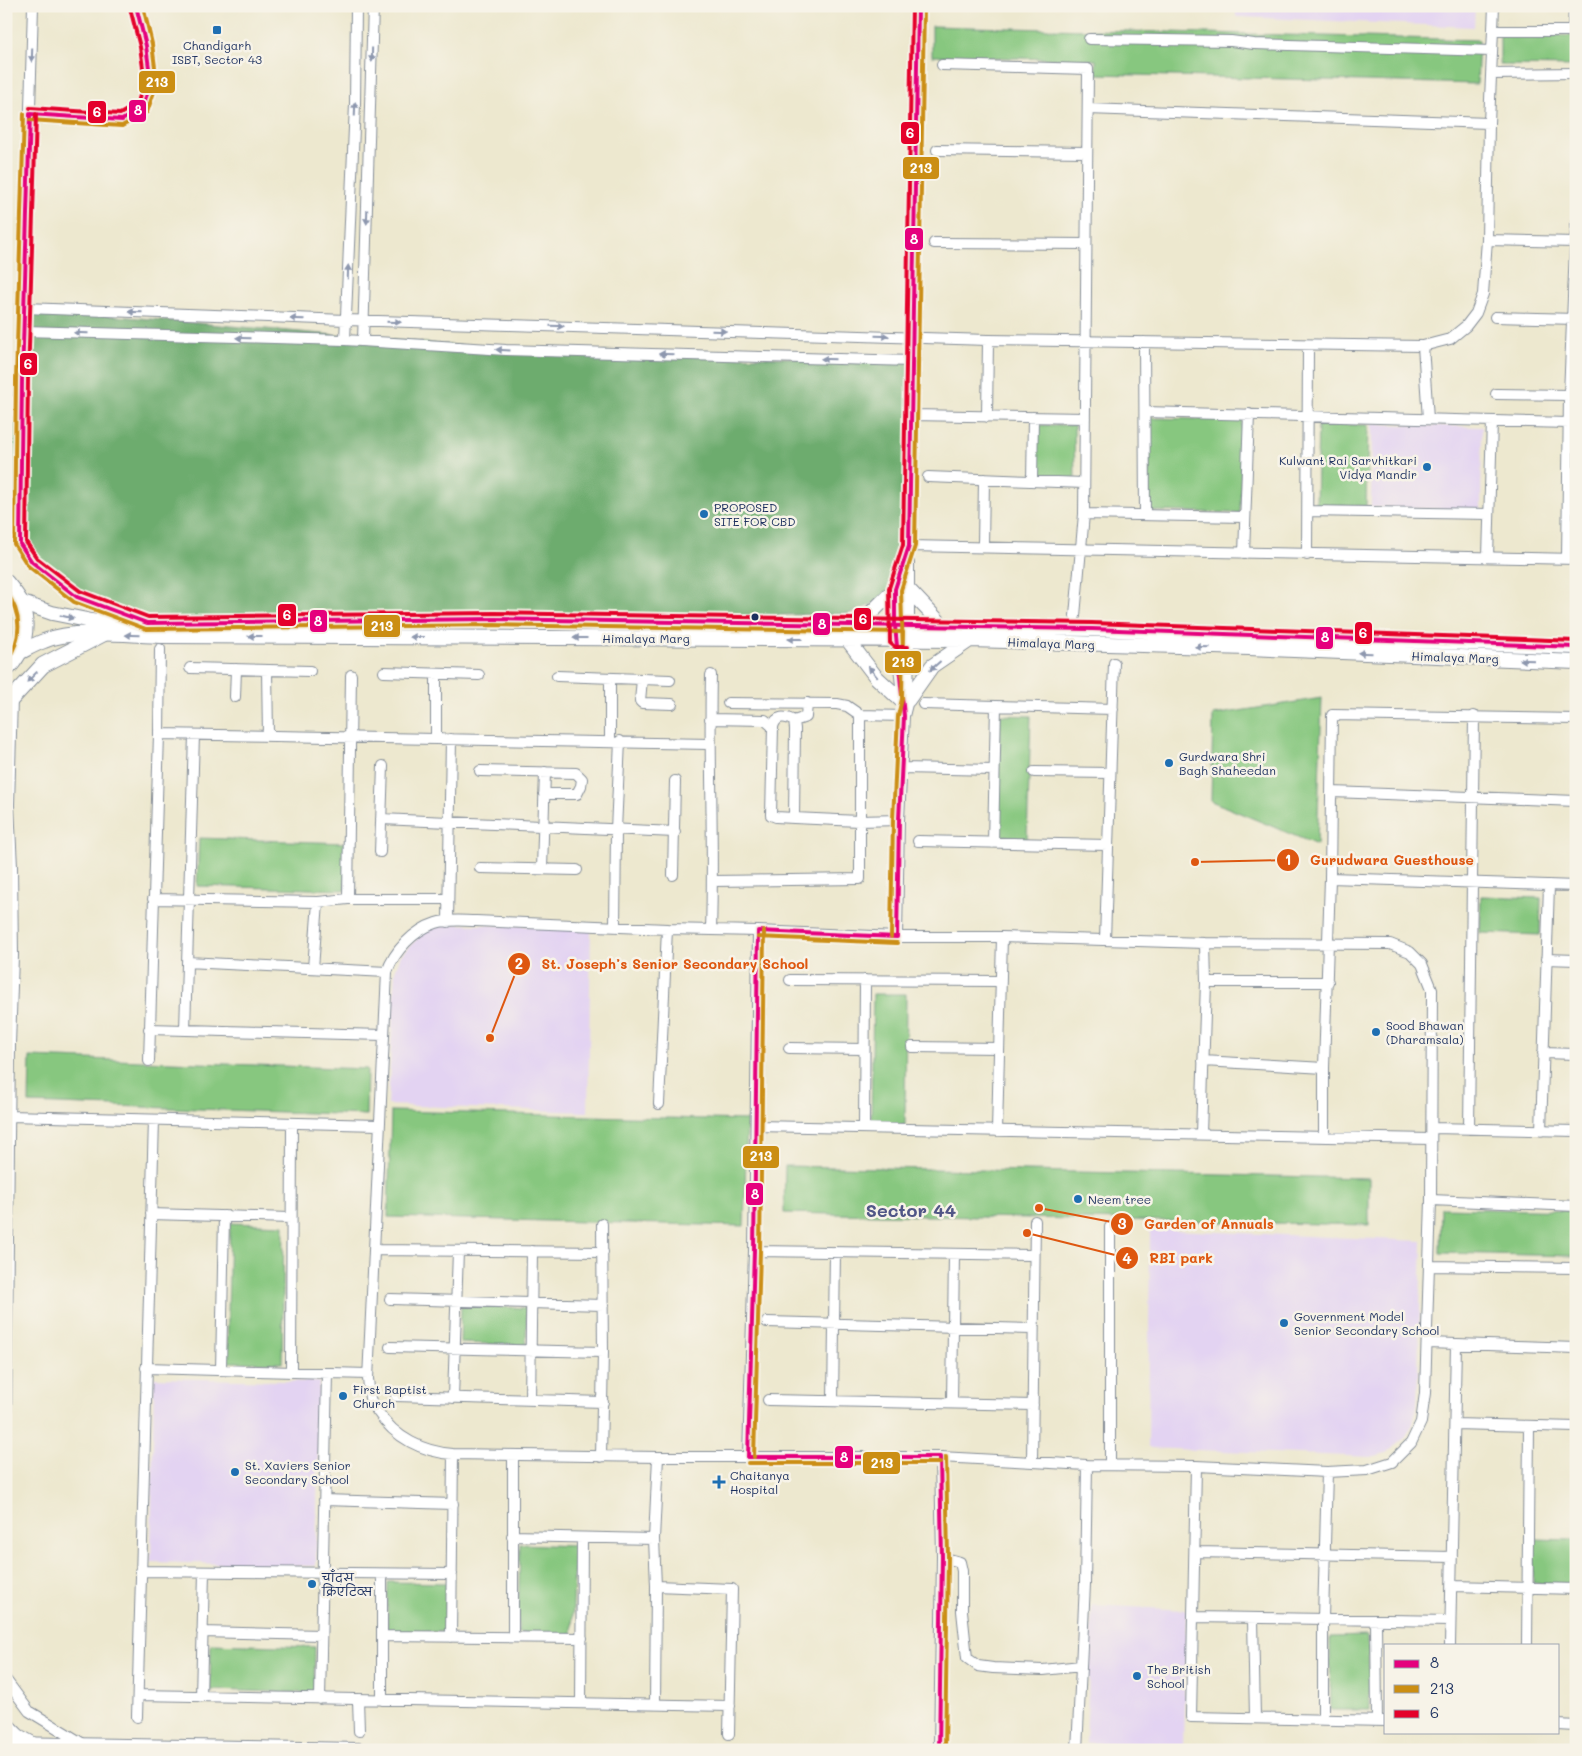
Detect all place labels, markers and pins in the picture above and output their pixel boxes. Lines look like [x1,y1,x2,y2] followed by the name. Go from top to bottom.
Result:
[211,24,223,36] marker: Chandigarh ISBT, Sector 43
[172,37,262,67] place label: Chandigarh ISBT, Sector 43
[1279,452,1417,482] place label: Kulwant Rai Sarvhitkari Vidya Mandir
[1421,461,1433,473] marker: Kulwant Rai Sarvhitkari Vidya Mandir
[714,499,795,529] place label: PROPOSED SITE FOR CBD
[698,508,710,520] marker: PROPOSED SITE FOR CBD
[750,612,760,622] unlabelled marker
[1179,748,1276,778] place label: Gurdwara Shri Bagh Shaheedan
[1163,757,1175,769] marker: Gurdwara Shri Bagh Shaheedan
[1276,845,1484,874] callout: Gurudwara Guesthouse
[507,949,819,978] callout: St. Joseph’s Senior Secondary School
[1386,1017,1464,1047] place label: Sood Bhawan (Dharamsala)
[1370,1026,1382,1038] marker: Sood Bhawan (Dharamsala)
[1088,1191,1151,1207] place label: Neem tree
[1072,1193,1084,1205] marker: Neem tree
[1109,1210,1284,1239] callout: Garden of Annuals
[1114,1244,1223,1273] callout: RBI park
[1294,1308,1440,1338] place label: Government Model Senior Secondary School
[1278,1317,1290,1329] marker: Government Model Senior Secondary School
[353,1381,427,1411] place label: First Baptist Church
[337,1390,349,1402] marker: First Baptist Church
[245,1457,351,1487] place label: St. Xaviers Senior Secondary School
[229,1466,241,1478] marker: St. Xaviers Senior Secondary School
[730,1467,790,1497] place label: Chaitanya Hospital
[712,1475,726,1489] marker: Chaitanya Hospital
[321,1568,374,1599] place label: चाँद्स क्रिएटिव्स
[306,1578,318,1590] marker: चाँद्स क्रिएटिव्स
[1147,1661,1211,1691] place label: The British School
[1131,1670,1143,1682] marker: The British School

